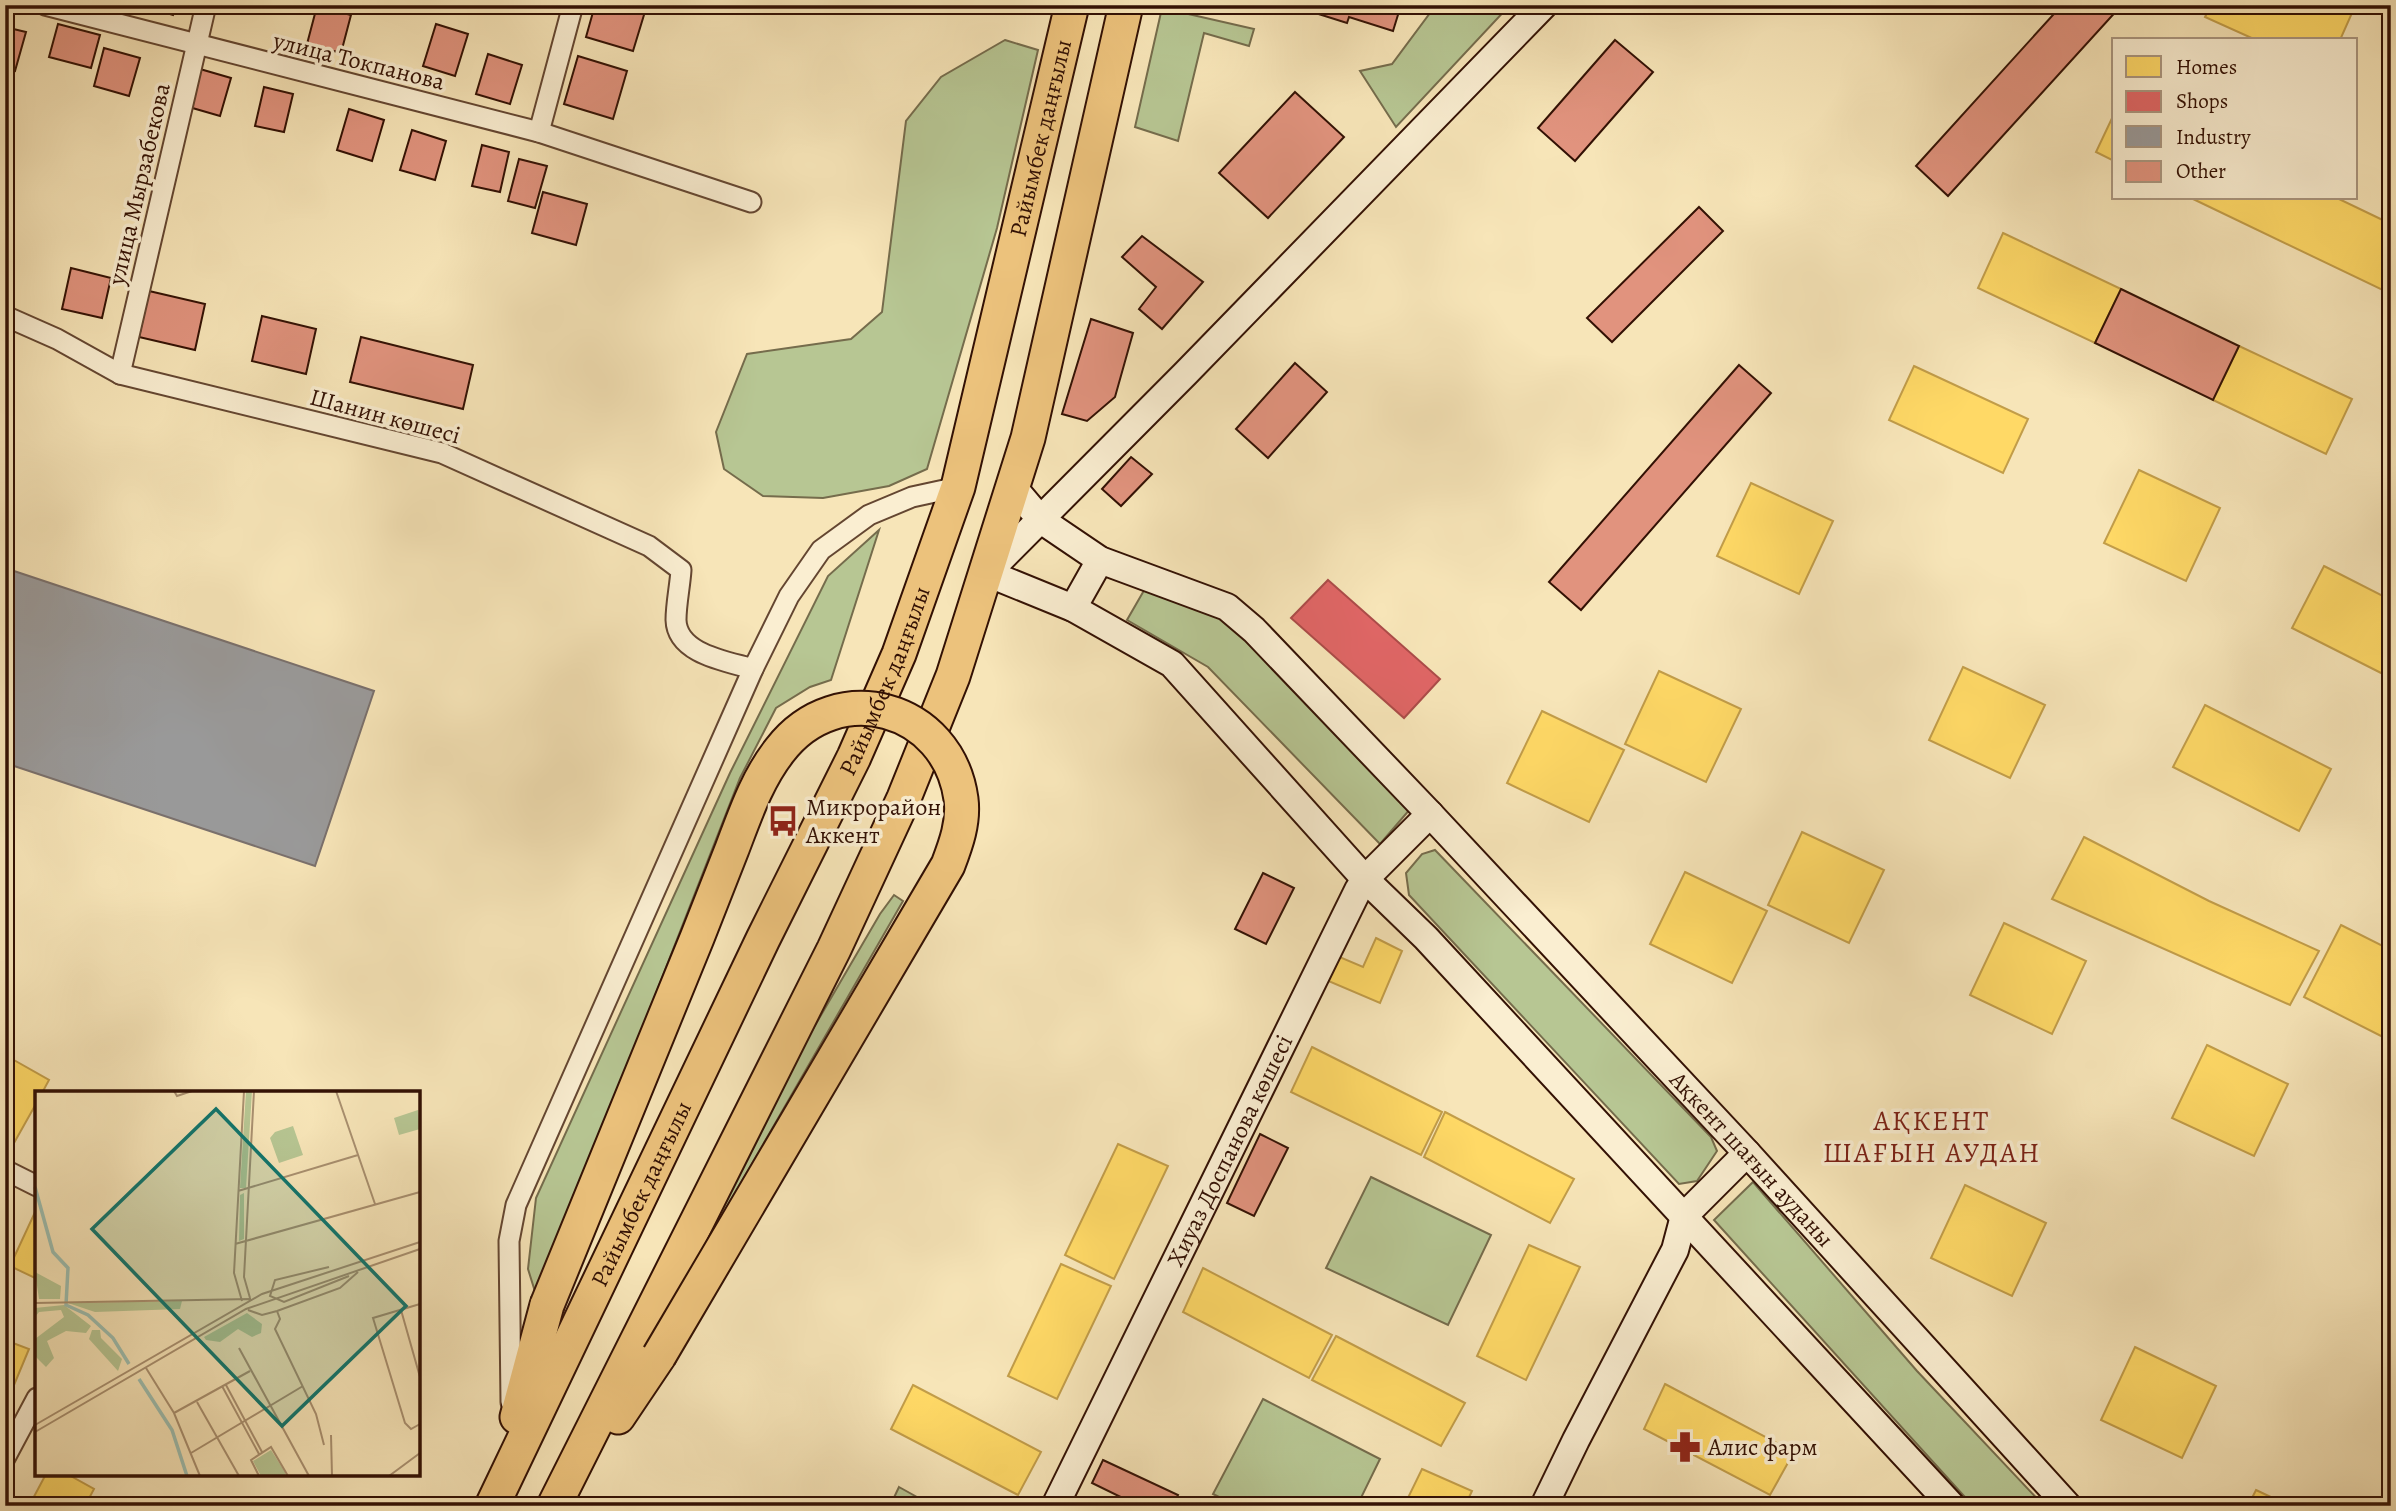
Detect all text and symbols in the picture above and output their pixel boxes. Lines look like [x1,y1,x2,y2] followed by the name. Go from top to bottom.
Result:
[269,24,448,98] street label: улица Токпанова
[1002,36,1079,240] street label: Райымбек даңғылы
[2112,38,2358,200] legend
[2176,53,2237,81] text: Homes
[100,80,178,289] street label: улица Мырзабекова
[2176,87,2228,115] text: Shops
[2176,123,2251,151] text: Industry
[2176,157,2226,185] text: Other
[306,381,464,451] street label: Шанин көшесі
[831,582,938,781] street label: Райымбек даңғылы
[805,791,941,851] place label: Микрорайон Аккент
[766,804,800,838] bus stop icon: Микрорайон Аккент
[1159,1029,1300,1272] street label: Хиуаз Доспанова көшесі
[1662,1064,1841,1254] street label: Ақкент шағын ауданы
[35,1091,420,1476] inset map
[583,1096,699,1292] street label: Райымбек даңғылы
[1823,1102,2041,1172] district label: АҚКЕНТ ШАҒЫН АУДАН
[1668,1430,1702,1464] pharmacy icon: Алис фарм
[1707,1431,1818,1463] place label: Алис фарм

